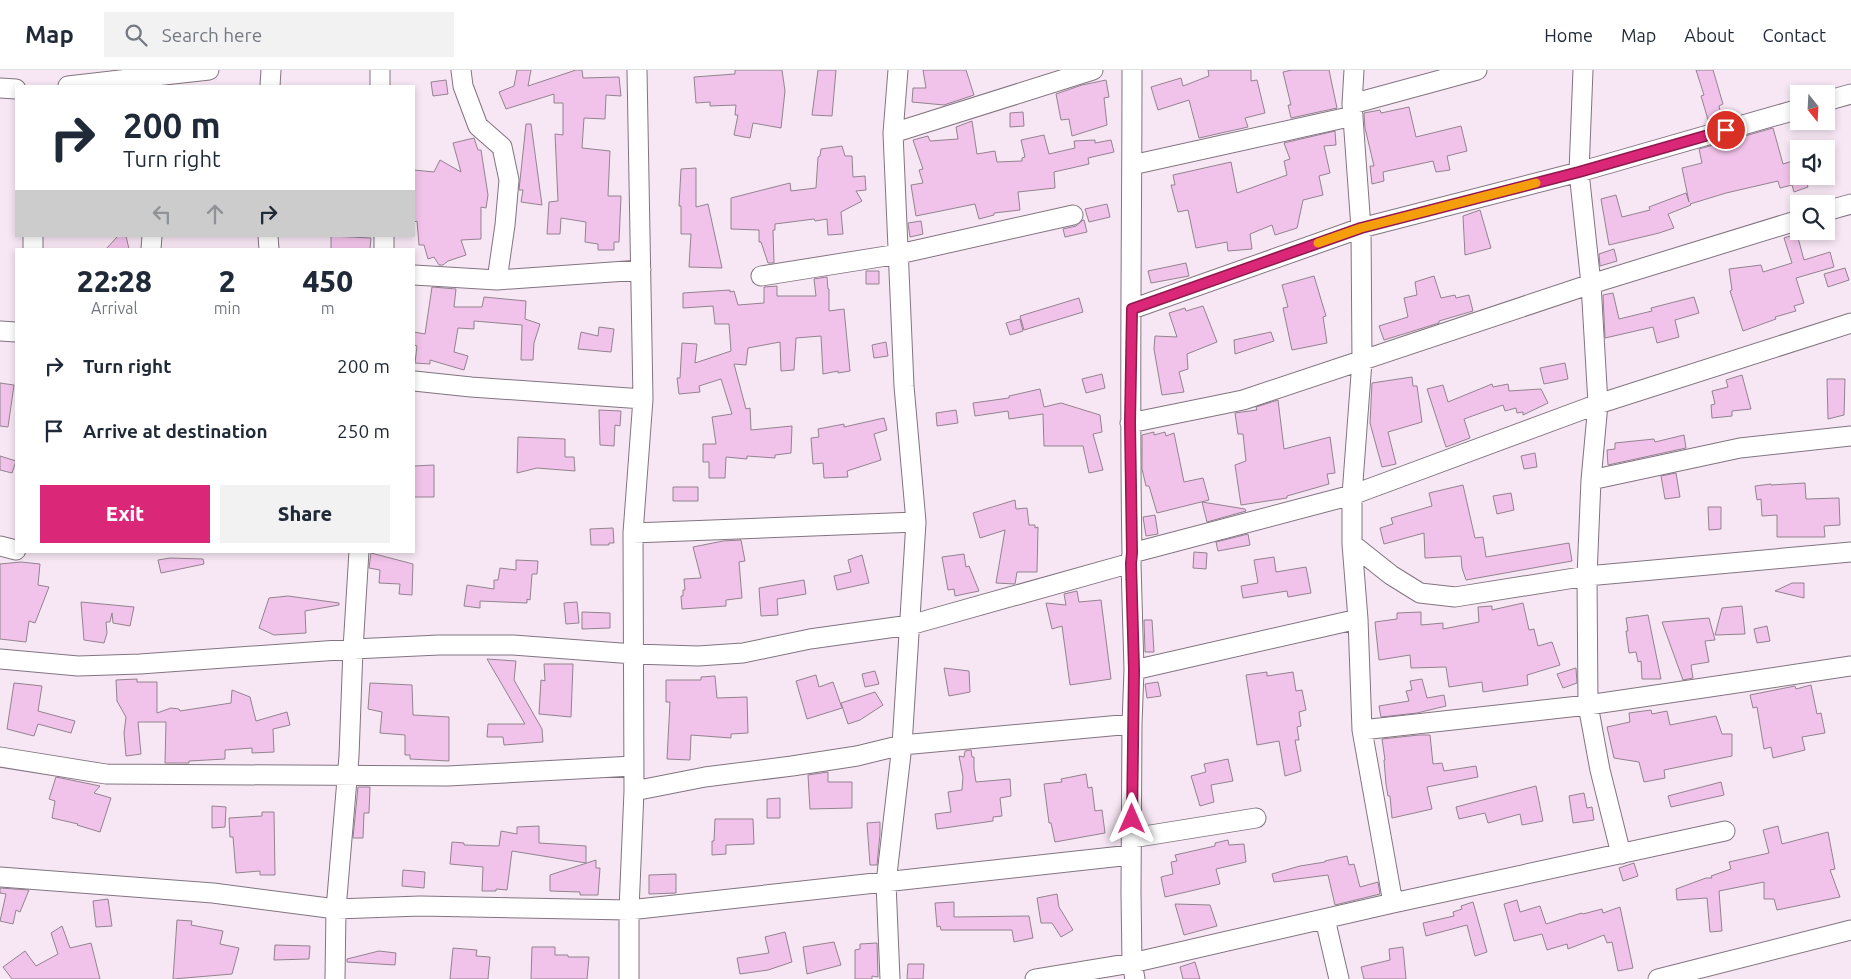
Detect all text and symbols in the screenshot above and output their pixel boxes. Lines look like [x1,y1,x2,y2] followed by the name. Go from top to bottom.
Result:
[104,12,454,57] search box
[25,21,74,48] text: Map
[122,21,150,49] icon: search
[162,24,262,46] text: Search here
[1544,25,1593,45] text: Home
[1621,25,1656,45] text: Map
[1684,25,1734,45] text: About
[1762,25,1826,45] text: Contact
[1790,85,1835,130] north arrow
[1790,85,1835,240] map controls
[40,105,105,170] icon: right
[123,105,221,145] text: 200 m
[1705,109,1747,151] pin
[1712,116,1740,144] icon: arrive
[1790,140,1835,185] button: sound
[123,146,221,171] text: Turn right
[1790,195,1835,240] button: search
[148,200,176,228] icon: left
[201,200,229,228] icon: ahead
[254,200,282,228] icon: right
[77,264,152,298] text: 22:28
[219,264,236,298] text: 2
[302,264,353,298] text: 450
[91,299,138,317] text: Arrival
[214,299,241,317] text: min
[321,299,335,317] text: m
[40,352,68,380] icon: right
[83,355,171,377] text: Turn right
[337,355,390,377] text: 200 m
[40,417,68,445] icon: arrive
[83,420,268,442] text: Arrive at destination
[337,420,390,442] text: 250 m
[40,485,210,543] button: Exit
[220,485,390,543] button: Share
[1105,792,1157,844] position arrow

